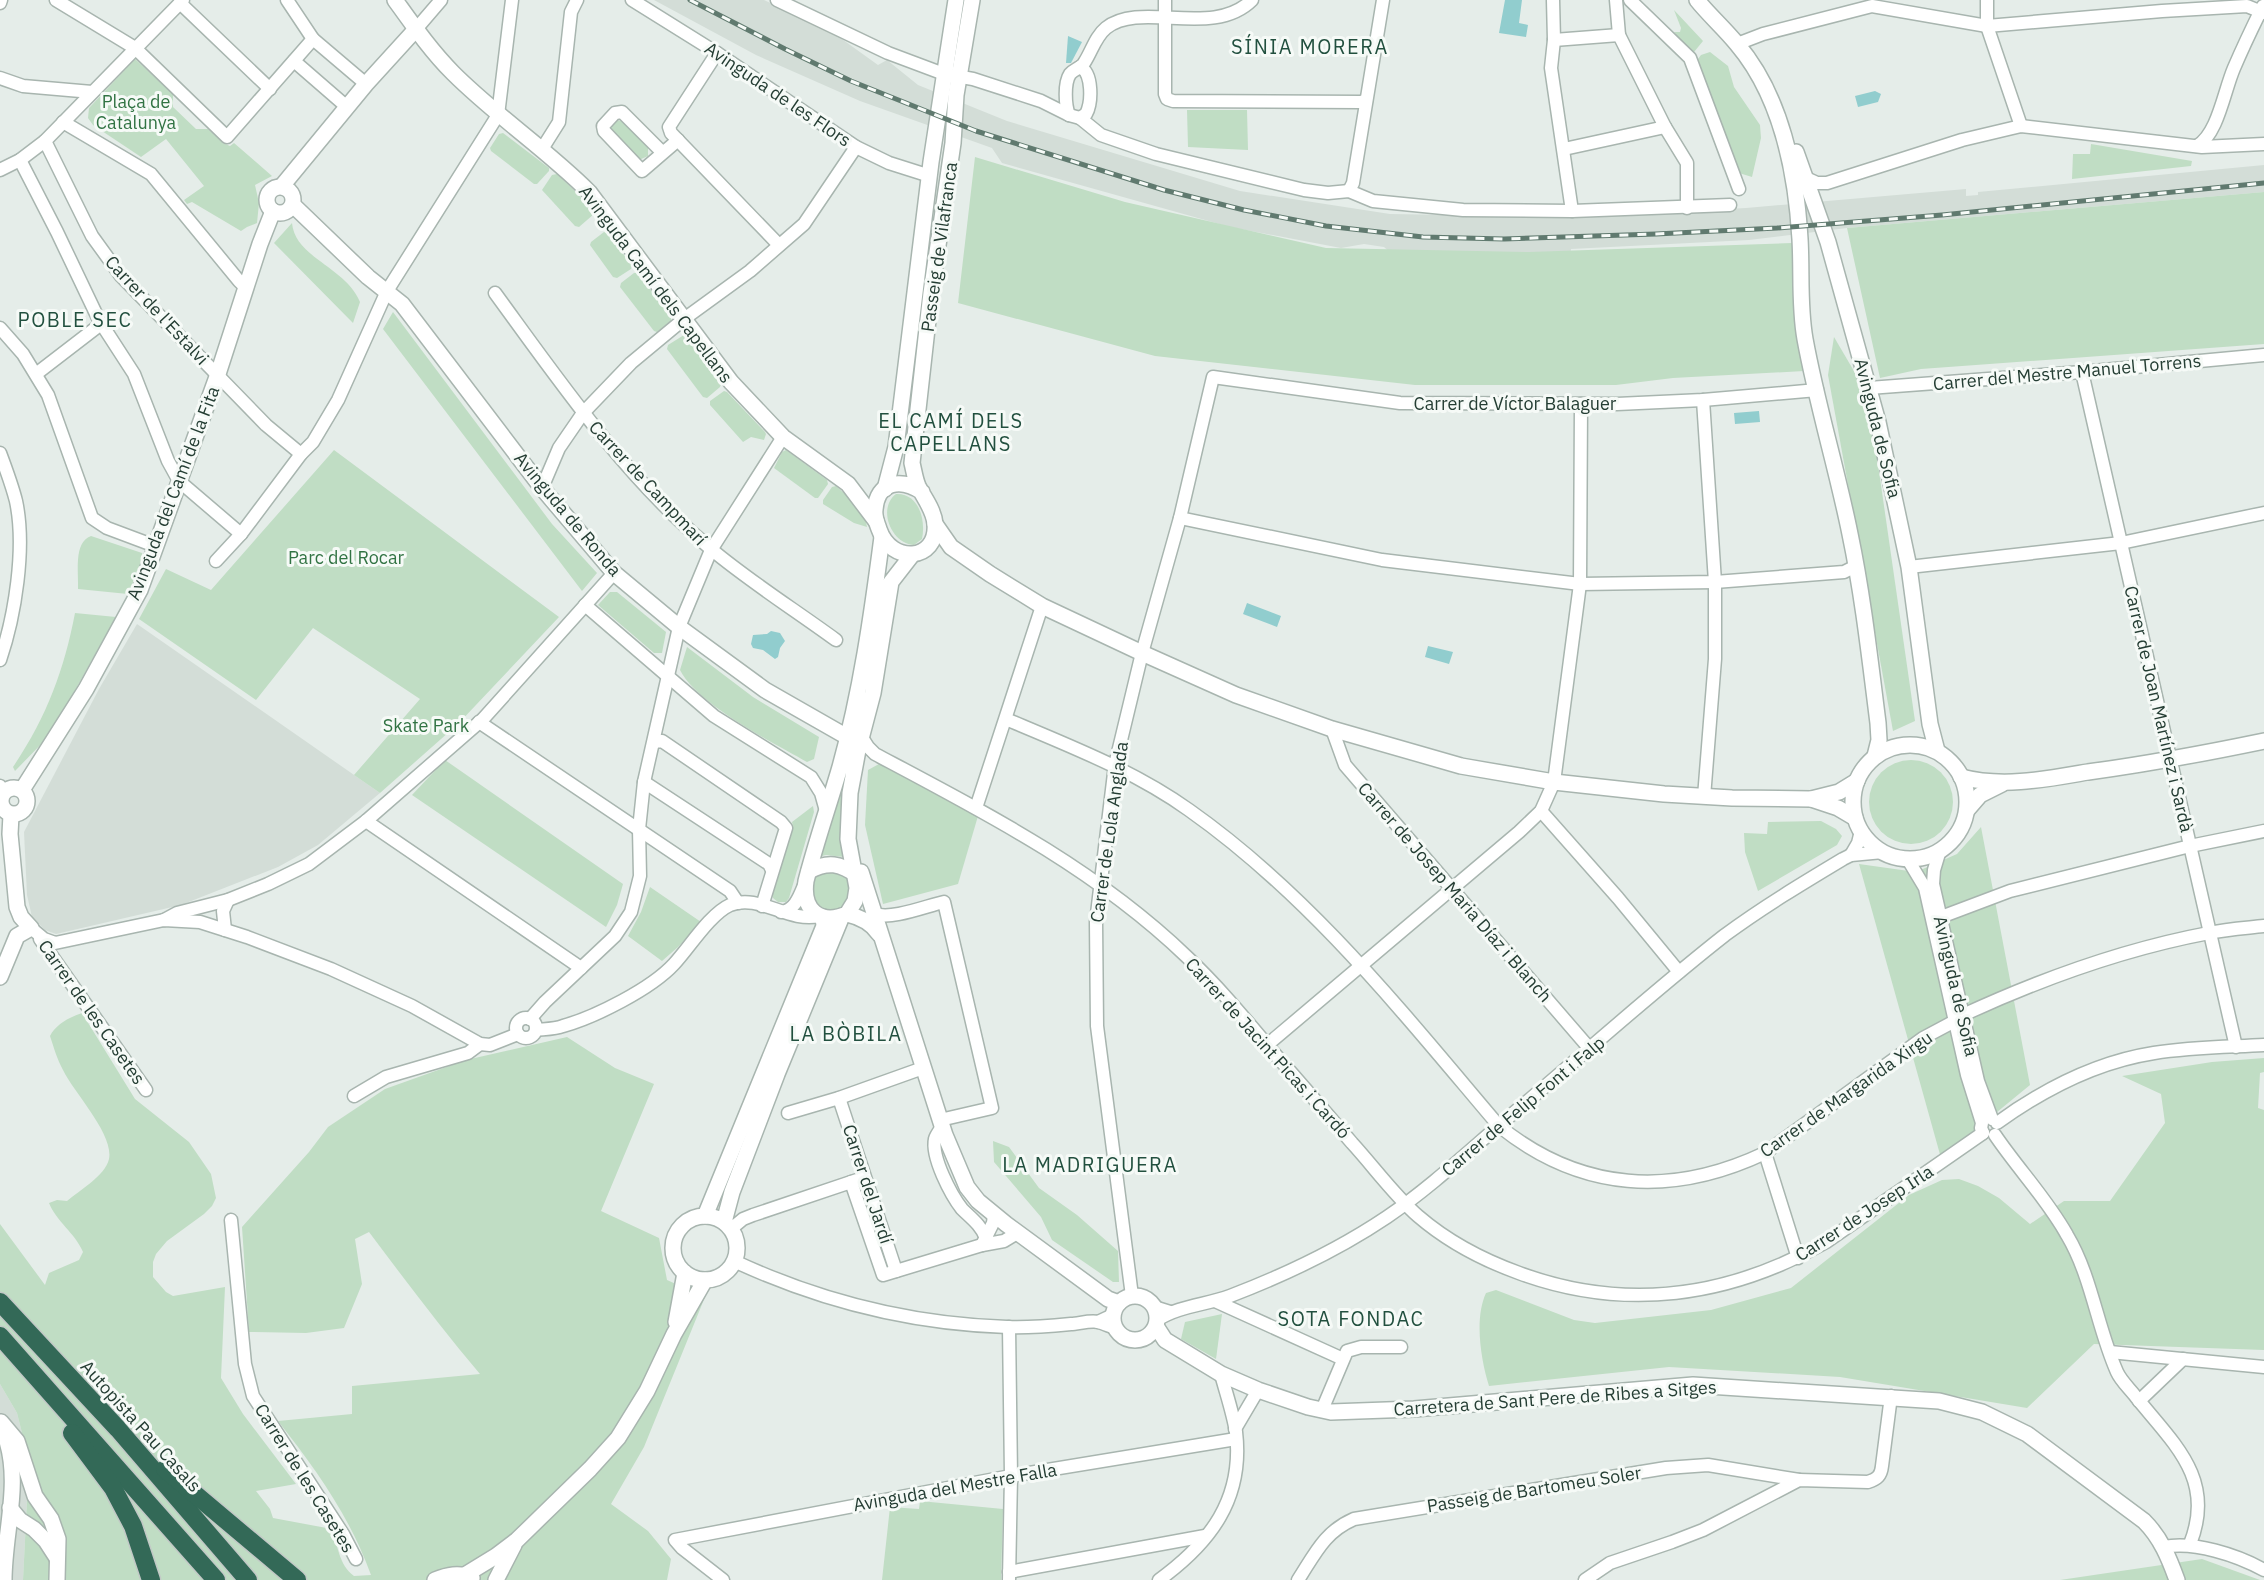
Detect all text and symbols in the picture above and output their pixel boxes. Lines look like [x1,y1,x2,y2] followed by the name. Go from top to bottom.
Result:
[1231,33,1389,60] district label: SÍNIA MORERA
[700,37,856,151] street label: Avinguda de les Flors
[96,90,177,134] park label: Plaça de Catalunya
[916,160,962,333] street label: Passeig de Vilafranca
[574,181,738,387] street label: Avinguda Camí dels Capellans
[100,250,214,370] street label: Carrer de l'Estalvi
[18,306,132,333] district label: POBLE SEC
[1932,349,2202,395] street label: Carrer del Mestre Manuel Torrens
[1849,356,1907,501] street label: Avinguda de Sofia
[122,382,225,603] street label: Avinguda del Camí de la Fita
[1414,392,1617,415] street label: Carrer de Víctor Balaguer
[878,407,1024,457] district label: EL CAMÍ DELS CAPELLANS
[584,416,712,551] street label: Carrer de Campmarí
[509,447,627,581] street label: Avinguda de Ronda
[288,546,405,569] park label: Parc del Rocar
[2119,584,2199,835] street label: Carrer de Joan Martínez i Sardà
[383,714,470,737] park label: Skate Park
[1085,740,1133,924] street label: Carrer de Lola Anglada
[1353,777,1557,1007] street label: Carrer de Josep Maria Díaz i Blanch
[1929,913,1983,1059] street label: Avinguda de Sofia
[33,935,151,1089] street label: Carrer de les Casetes
[1180,953,1356,1143] street label: Carrer de Jacint Picas i Cardó
[790,1020,902,1047] district label: LA BÒBILA
[1755,1026,1937,1162] street label: Carrer de Margarida Xirgu
[1437,1031,1609,1181] street label: Carrer de Felip Font i Falp
[838,1121,898,1247] street label: Carrer del Jardí
[1002,1151,1178,1178] district label: LA MADRIGUERA
[1791,1160,1938,1266] street label: Carrer de Josep Irla
[1278,1305,1424,1332] district label: SOTA FONDAC
[76,1355,206,1497] street label: Autopista Pau Casals
[1393,1375,1717,1421] street label: Carretera de Sant Pere de Ribes a Sitges
[250,1399,360,1557] street label: Carrer de les Casetes
[851,1458,1059,1516] street label: Avinguda del Mestre Falla
[1425,1461,1643,1517] street label: Passeig de Bartomeu Soler

